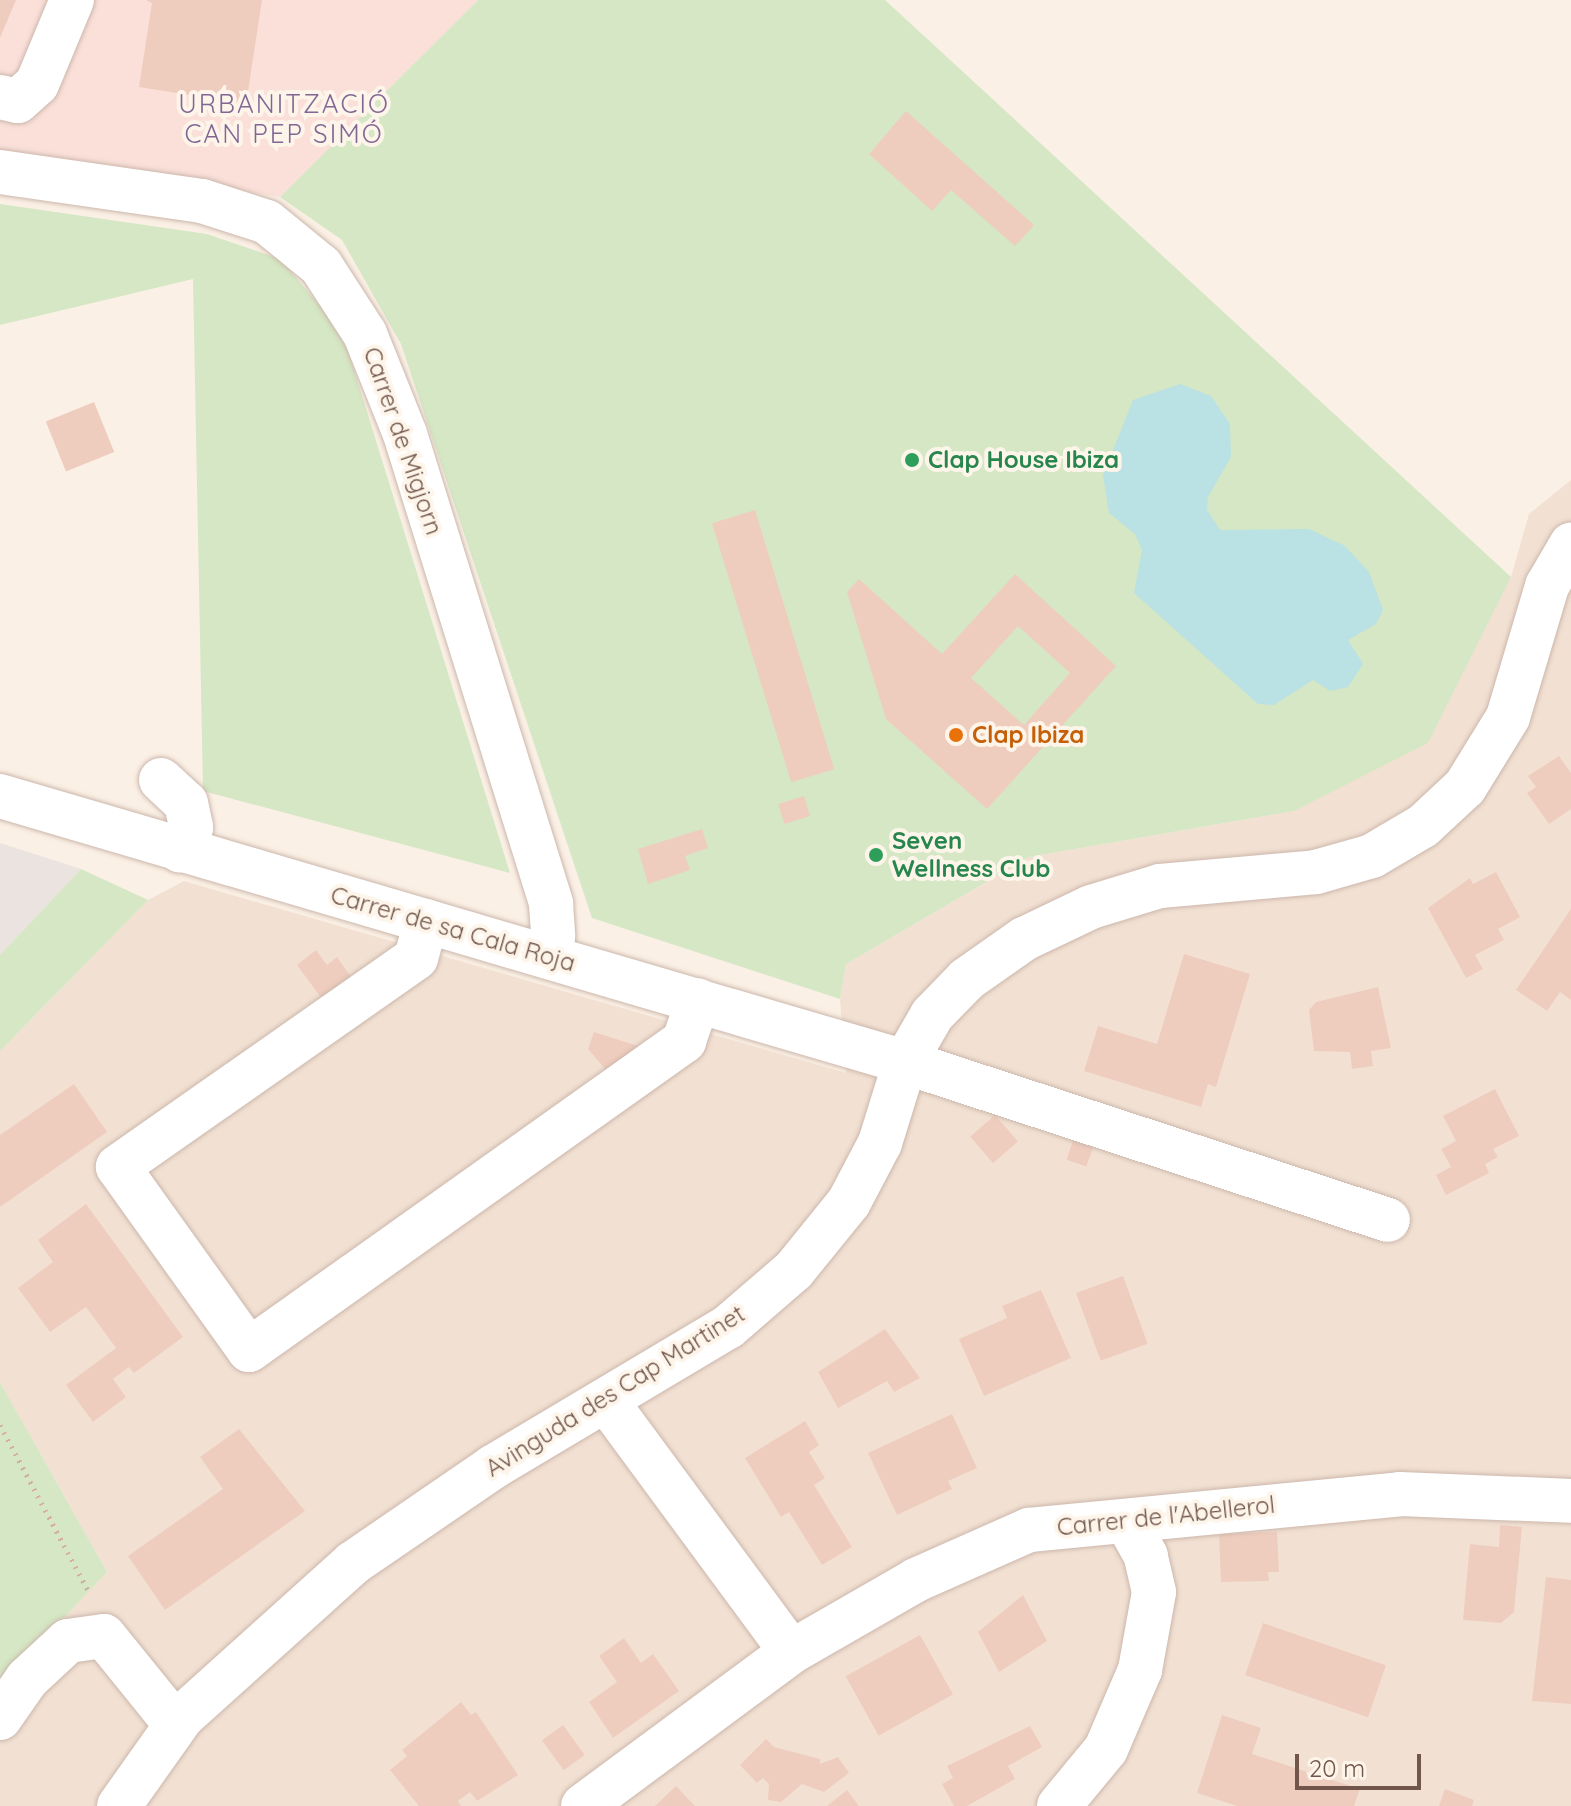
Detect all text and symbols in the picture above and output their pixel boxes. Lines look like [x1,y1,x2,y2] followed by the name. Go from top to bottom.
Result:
[178,88,390,150] district label: URBANITZACIÓ CAN PEP SIMÓ
[357,343,449,539] street label: Carrer de Migjorn
[928,446,1119,474] place label: Clap House Ibiza
[903,451,921,469] marker: Clap House Ibiza
[972,721,1084,749] place label: Clap Ibiza
[947,726,965,744] marker: Clap Ibiza
[892,827,1050,883] place label: Seven Wellness Club
[867,846,885,864] marker: Seven Wellness Club
[327,880,579,978] street label: Carrer de sa Cala Roja
[480,1299,750,1483] street label: Avinguda des Cap Martinet
[1056,1490,1276,1542] street label: Carrer de l'Abellerol
[1299,1738,1425,1788] scale bar
[1309,1753,1365,1783] text: 20 m

